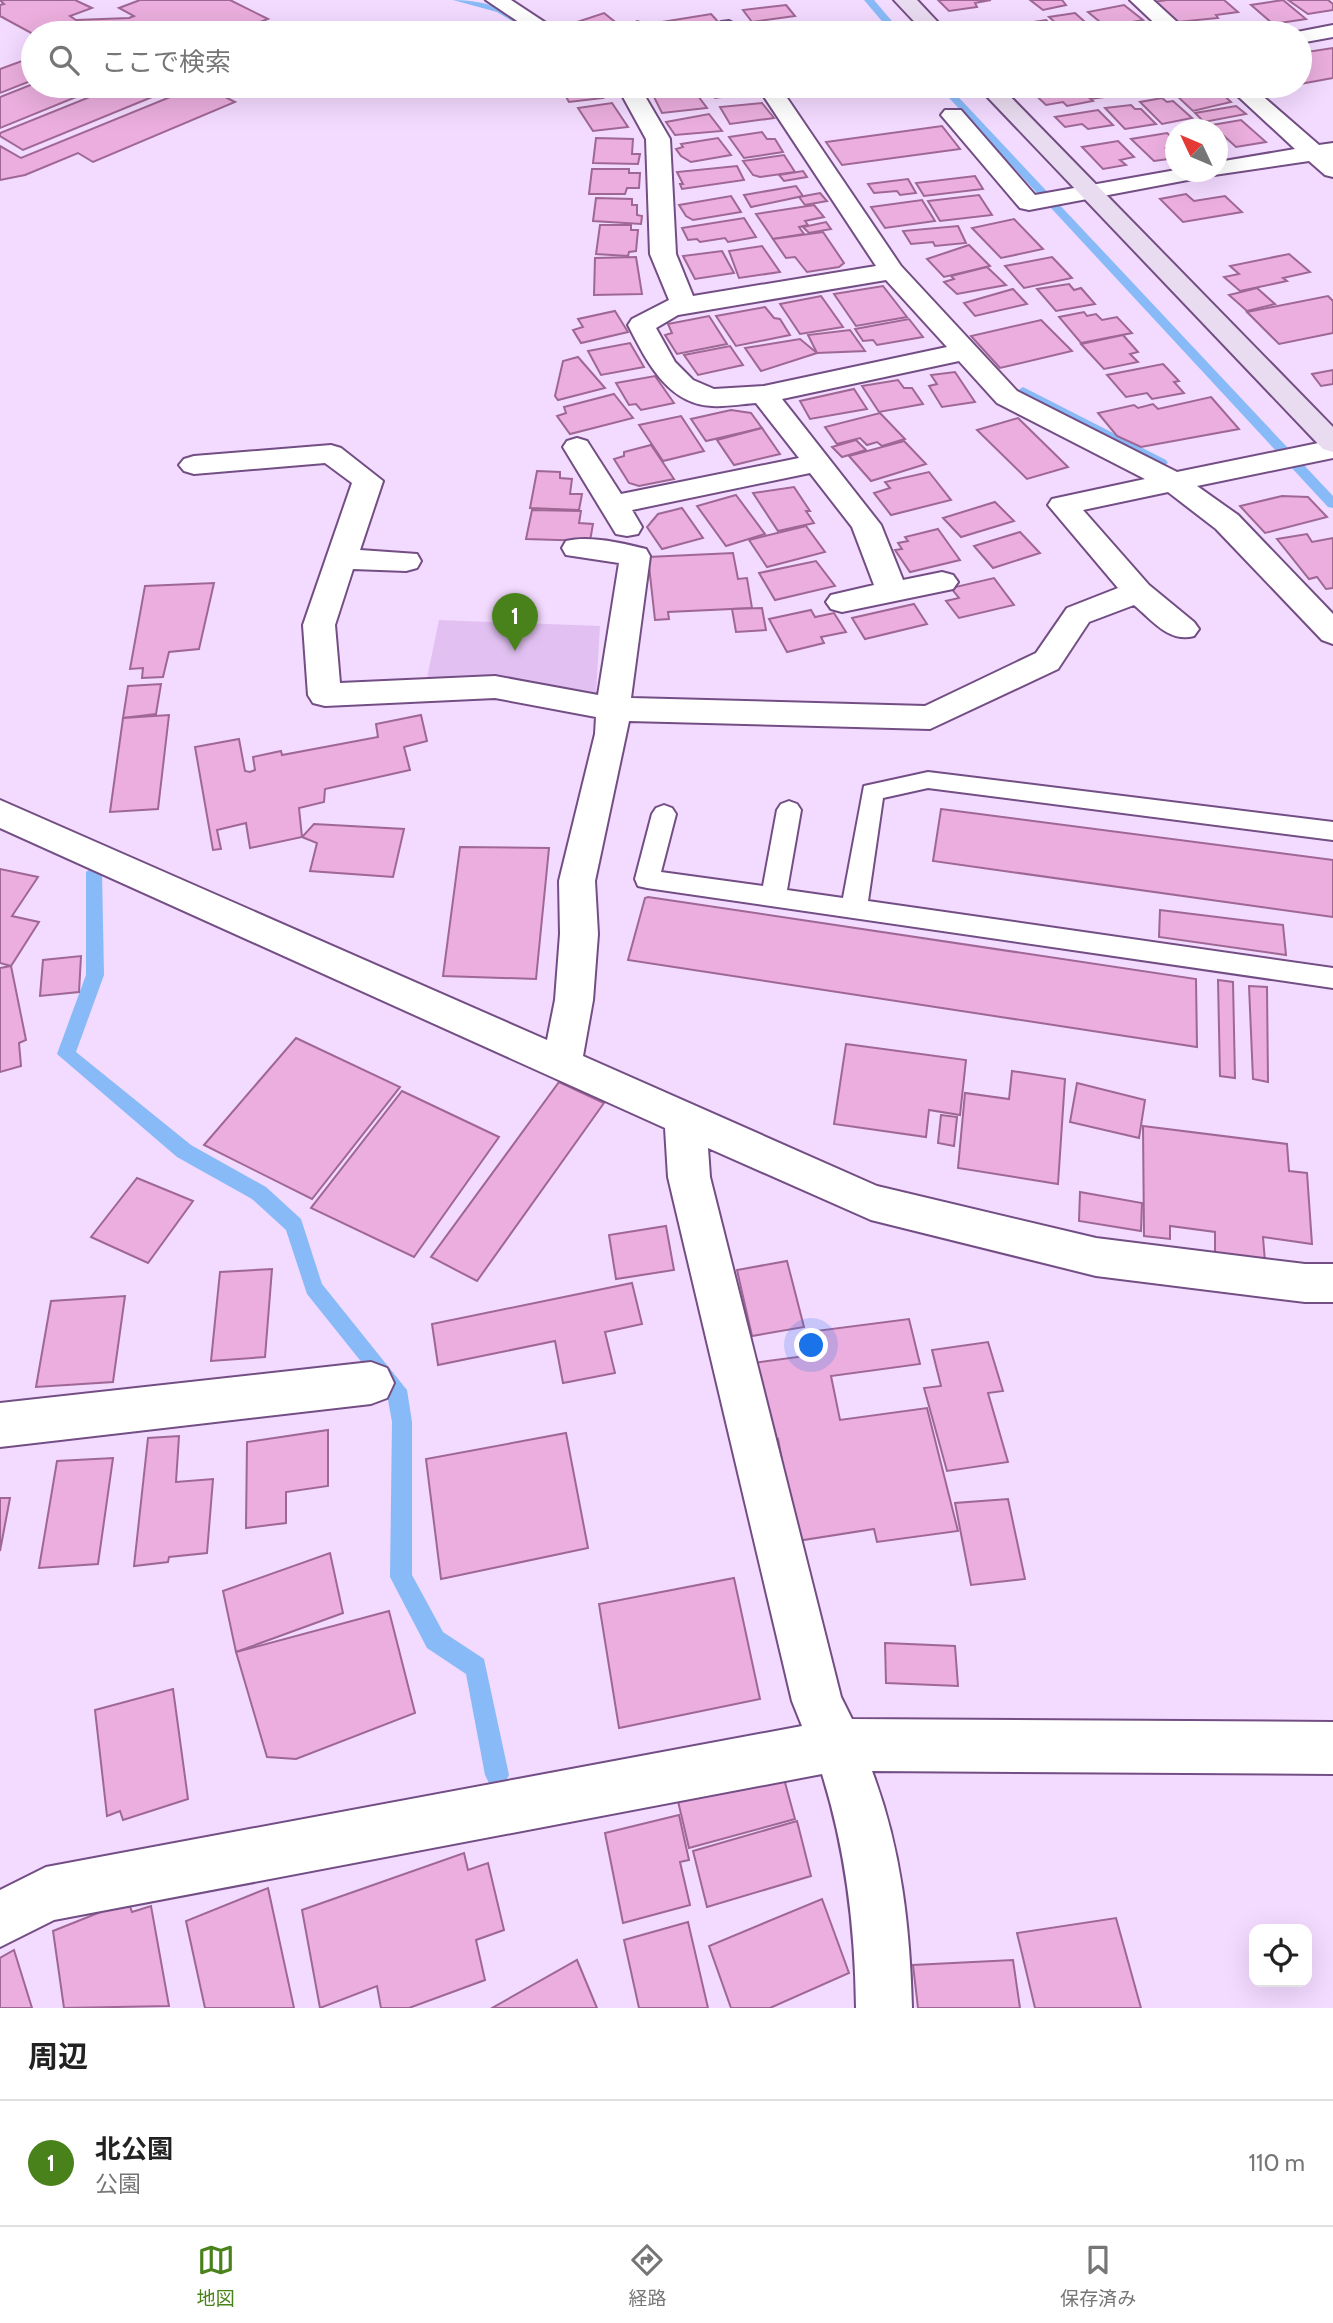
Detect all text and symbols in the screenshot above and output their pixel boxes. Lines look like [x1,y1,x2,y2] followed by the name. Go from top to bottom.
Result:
[21,21,1312,98] search box
[45,41,83,79] icon: search
[101,46,231,78] text: ここで検索
[1165,119,1228,182] north arrow
[492,593,538,651] pin: 1
[794,1328,828,1362] your location
[1249,1924,1312,1987] map controls
[1249,1924,1312,1987] button: locate
[28,2038,88,2075] text: 周辺
[95,2133,173,2165] text: 北公園
[47,2149,55,2177] text: 1
[1249,2149,1305,2177] text: 110 m
[95,2170,141,2198] text: 公園
[197,2241,235,2310] tab: 地図
[628,2241,666,2310] tab: 経路
[1060,2241,1136,2310] tab: 保存済み

